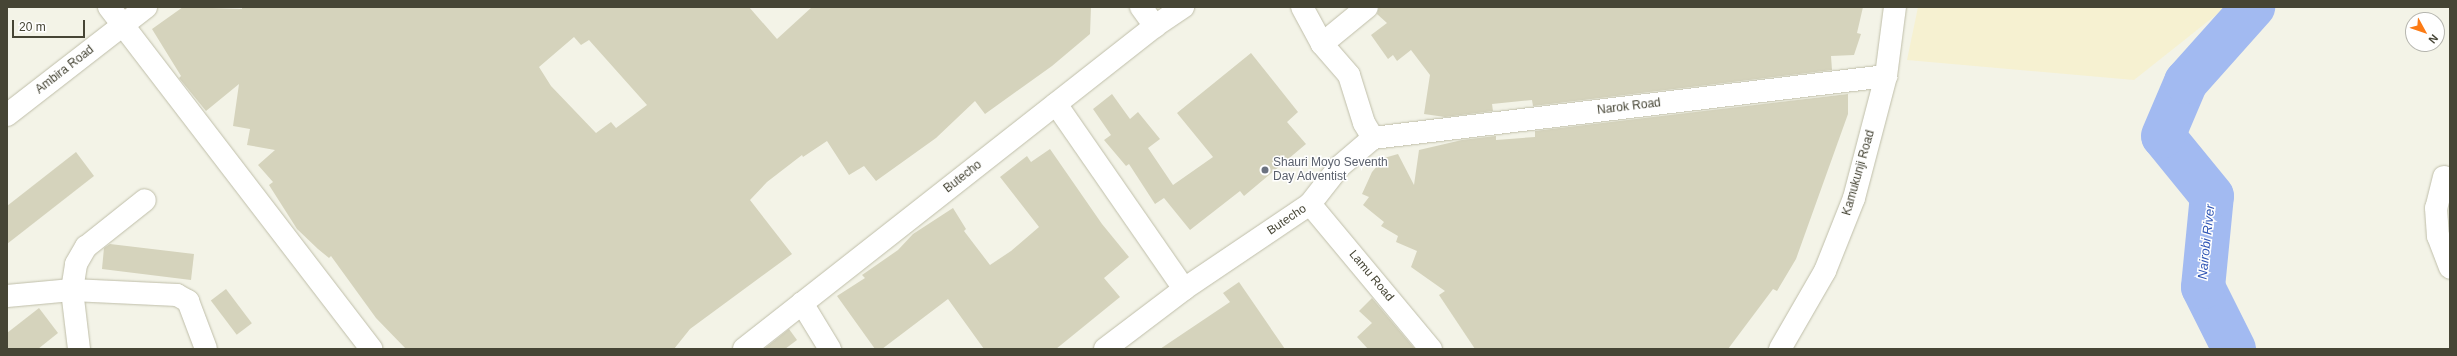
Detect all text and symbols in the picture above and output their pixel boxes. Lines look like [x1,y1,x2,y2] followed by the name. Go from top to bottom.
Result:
[14,12,87,38] scale bar
[2405,12,2445,52] north arrow
[19,20,46,34] text: 20 m
[2426,32,2441,46] text: N
[33,43,97,97] street label: Ambira Road
[1596,96,1662,118] street label: Narok Road
[1840,129,1878,217] street label: Kamukunji Road
[1273,156,1388,184] place label: Shauri Moyo Seventh Day Adventist
[941,158,985,196] street label: Butecho
[1260,165,1270,175] marker: Shauri Moyo Seventh Day Adventist
[1265,202,1309,238] street label: Butecho
[2195,204,2219,280] water label: Nairobi River
[1346,248,1396,304] street label: Lamu Road

